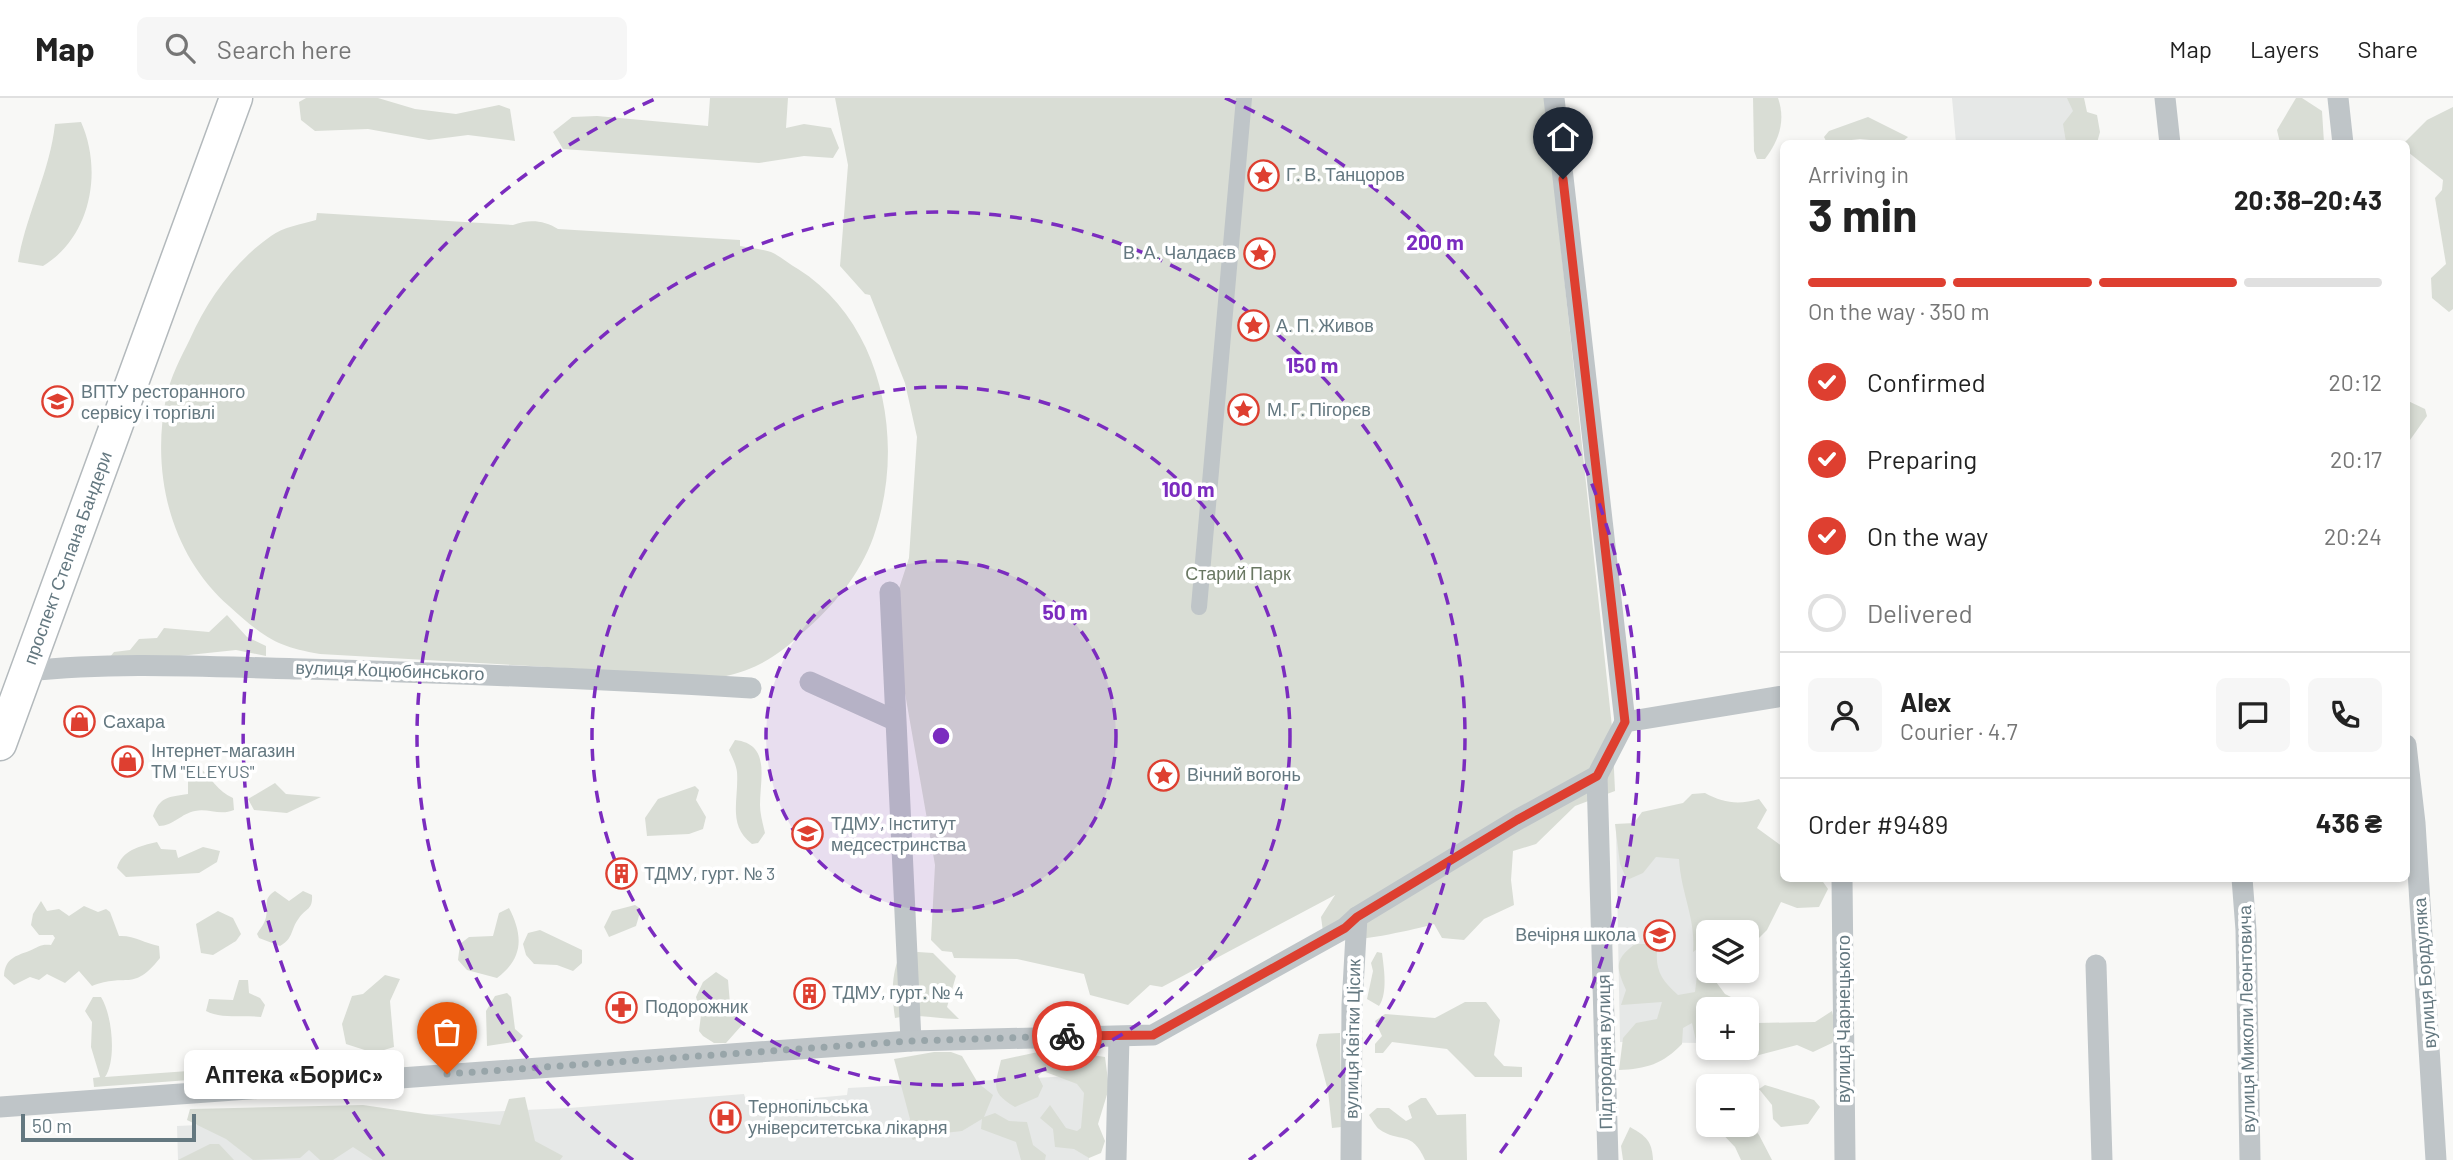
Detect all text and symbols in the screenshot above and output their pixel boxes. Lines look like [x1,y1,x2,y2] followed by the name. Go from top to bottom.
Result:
[137,17,627,80] search box
[35,28,95,68] text: Map
[161,29,199,67] icon: search
[217,33,352,64] text: Search here
[2169,34,2212,63] text: Map
[2250,34,2319,63] text: Layers
[2357,34,2418,63] text: Share
[1533,107,1593,179] pin
[1544,118,1582,156] icon: home
[1246,158,1280,192] place icon: Г. В. Танцоров
[1808,160,1909,188] text: Arriving in
[1286,163,1405,185] place label: Г. В. Танцоров
[2234,184,2382,215] text: 20:38–20:43
[1808,186,1917,241] text: 3 min
[1406,229,1464,254] text: 200 m
[1242,236,1276,270] place icon: В. А. Чалдаєв
[1123,241,1236,263] place label: В. А. Чалдаєв
[1808,297,1990,325] text: On the way · 350 m
[1236,309,1270,343] place icon: А. П. Живов
[1276,314,1374,336] place label: А. П. Живов
[1286,352,1338,377] text: 150 m
[1808,363,1846,401] icon: check
[1867,366,1986,397] text: Confirmed
[2329,368,2382,396] text: 20:12
[81,380,245,423] place label: ВПТУ ресторанного сервісу і торгівлі
[41,385,75,419] school or university icon: ВПТУ ресторанного сервісу і торгівлі
[1227,393,1261,427] place icon: М. Г. Пігорєв
[1267,398,1371,420] place label: М. Г. Пігорєв
[1808,440,1846,478] icon: check
[1867,443,1977,474] text: Preparing
[2330,445,2382,473] text: 20:17
[18,448,116,667] street label: проспект Степана Бандери
[1161,476,1215,501] text: 100 m
[1808,517,1846,555] icon: check
[1867,520,1988,551] text: On the way
[2324,522,2382,550] text: 20:24
[1185,562,1291,584] park label: Старий Парк
[1867,597,1973,628] text: Delivered
[1042,599,1088,624] text: 50 m
[295,656,485,684] street label: вулиця Коцюбинського
[1808,678,1882,752] button: person
[2216,678,2290,752] button: chat
[2308,678,2382,752] button: phone
[1900,686,1951,717] text: Alex
[63,705,97,739] shop icon: Сахара
[103,710,166,732] place label: Сахара
[1900,717,2018,745] text: Courier · 4.7
[929,724,953,748] centre of rings
[151,739,295,782] place label: Інтернет-магазин ТМ "ELEYUS"
[111,744,145,778] shop icon: Інтернет-магазин ТМ "ELEYUS"
[1147,758,1181,792] place icon: Вічний вогонь
[1187,763,1301,785] place label: Вічний вогонь
[2316,807,2382,838] text: 436 ₴
[1808,808,1948,839] text: Order #9489
[831,812,967,855] place label: ТДМУ, Iнститут медсестринства
[791,817,825,851] school or university icon: ТДМУ, Iнститут медсестринства
[604,857,638,891] building icon: ТДМУ, гурт. № 3
[644,862,775,884] place label: ТДМУ, гурт. № 3
[2408,896,2440,1049] street label: вулиця Бордуляка
[2233,904,2259,1133] street label: вулиця Миколи Леонтовича
[1642,918,1676,952] school or university icon: Вечірня школа
[1696,920,1759,1137] map controls
[1696,920,1759,983] button: layers
[1515,923,1637,945] place label: Вечірня школа
[1832,935,1854,1103] street label: вулиця Чарнецького
[1340,959,1364,1119] street label: вулиця Квітки Цісик
[1592,974,1616,1130] street label: Підгородня вулиця
[792,976,826,1010] building icon: ТДМУ, гурт. № 4
[832,981,964,1003] place label: ТДМУ, гурт. № 4
[605,990,639,1024] pharmacy icon: Подорожник
[645,995,748,1017] place label: Подорожник
[1696,997,1759,1060] button: +
[1032,1001,1102,1071] courier
[417,1002,477,1074] pin
[428,1013,466,1051] icon: bag
[1048,1017,1086,1055] icon: bike
[184,1049,405,1098] callout: Аптека «Борис»
[205,1060,383,1088] text: Аптека «Борис»
[1696,1074,1759,1137] button: −
[748,1095,948,1138] place label: Тернопільська університетська лікарня
[708,1100,742,1134] hospital icon: Тернопільська університетська лікарня
[21,1111,196,1143] scale bar
[32,1114,72,1137] text: 50 m

